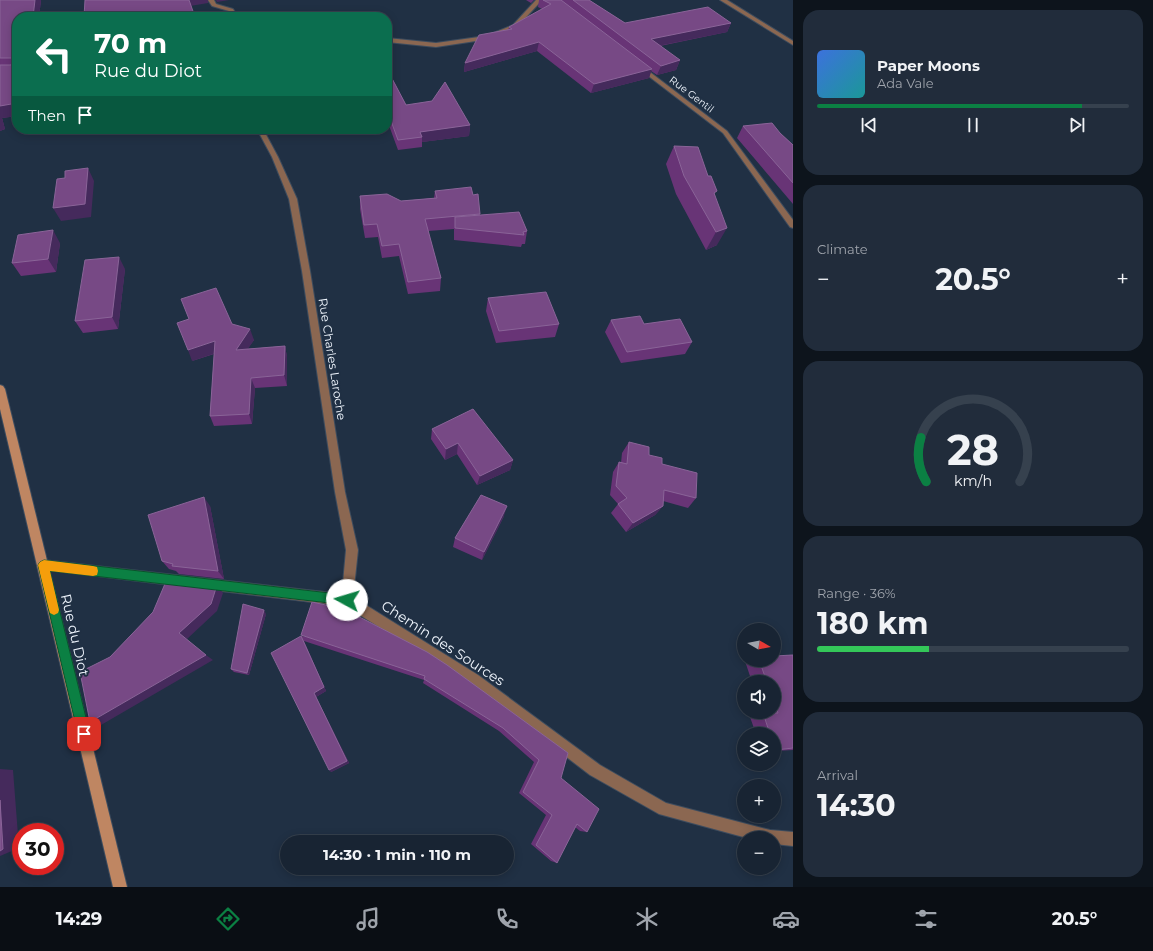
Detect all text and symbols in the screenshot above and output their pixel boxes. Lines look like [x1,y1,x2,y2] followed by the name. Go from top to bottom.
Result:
[94,26,167,60] text: 70 m
[28,28,80,80] icon: left
[877,56,980,75] text: Paper Moons
[94,60,202,82] text: Rue du Diot
[667,73,717,115] street label: Rue Gentil
[877,75,934,91] text: Ada Vale
[74,104,96,126] icon: arrive
[28,106,66,125] text: Then
[858,114,880,136] icon: previous
[962,114,984,136] icon: pause
[1066,114,1088,136] icon: next
[817,241,868,257] text: Climate
[935,261,1011,298] text: 20.5°
[817,266,830,293] text: −
[1116,266,1129,293] text: +
[315,297,350,421] street label: Rue Charles Laroche
[947,424,999,474] text: 28
[954,471,992,489] text: km/h
[326,579,368,621] position arrow
[817,585,895,601] text: Range · 36%
[57,592,93,678] street label: Rue du Diot
[378,596,508,690] street label: Chemin des Sources
[817,605,928,642] text: 180 km
[737,623,781,667] north arrow
[737,623,781,875] map controls
[737,675,781,719] button: sound
[67,717,101,751] pin
[73,723,95,745] icon: arrive
[737,727,781,771] button: layers
[817,767,858,783] text: Arrival
[737,779,781,823] button: +
[817,787,896,824] text: 14:30
[12,823,64,875] speed limit sign: 30
[737,831,781,875] button: −
[323,845,471,864] text: 14:30 · 1 min · 110 m
[214,905,242,933] icon: directions
[354,905,382,933] icon: music
[493,905,521,933] icon: phone
[633,905,661,933] icon: climate
[772,905,800,933] icon: car
[912,905,940,933] icon: filters
[56,908,102,930] text: 14:29
[1052,908,1097,930] text: 20.5°

